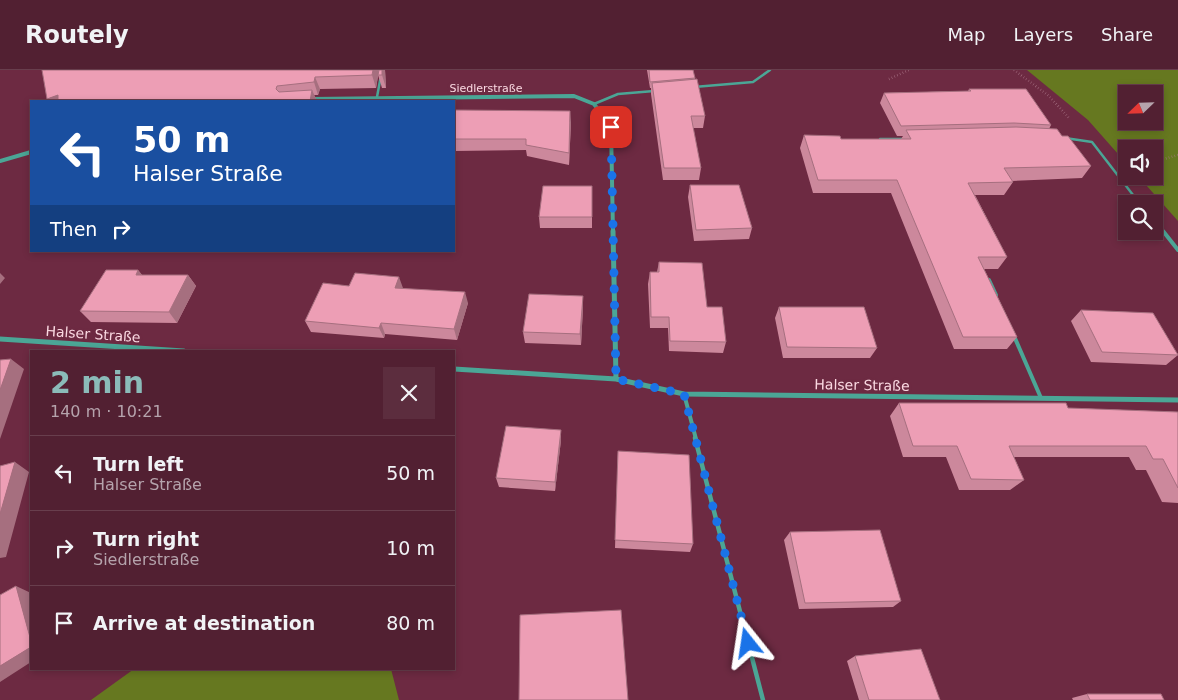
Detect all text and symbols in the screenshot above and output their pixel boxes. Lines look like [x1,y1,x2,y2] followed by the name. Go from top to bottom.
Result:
[25,21,129,49] text: Routely
[947,24,985,45] text: Map
[1013,24,1073,45] text: Layers
[1101,24,1153,45] text: Share
[449,82,523,95] street label: Siedlerstraße
[1118,85,1162,130] north arrow
[1118,85,1163,240] map controls
[590,106,632,148] pin
[597,113,625,141] icon: arrive
[50,120,115,185] icon: left
[133,120,230,160] text: 50 m
[1118,140,1163,185] button: sound
[133,161,283,186] text: Halser Straße
[1118,195,1163,240] button: search
[107,215,135,243] icon: right
[50,218,97,240] text: Then
[45,323,141,345] street label: Halser Straße
[50,365,144,400] text: 2 min
[383,367,435,419] button: close
[814,376,910,394] street label: Halser Straße
[50,402,163,421] text: 140 m · 10:21
[93,453,184,475] text: Turn left
[50,459,78,487] icon: left
[386,462,435,484] text: 50 m
[93,475,202,494] text: Halser Straße
[93,528,199,550] text: Turn right
[50,534,78,562] icon: right
[386,537,435,559] text: 10 m
[93,550,199,569] text: Siedlerstraße
[50,609,78,637] icon: arrive
[93,612,315,634] text: Arrive at destination
[386,612,435,634] text: 80 m
[721,616,773,668] position arrow

